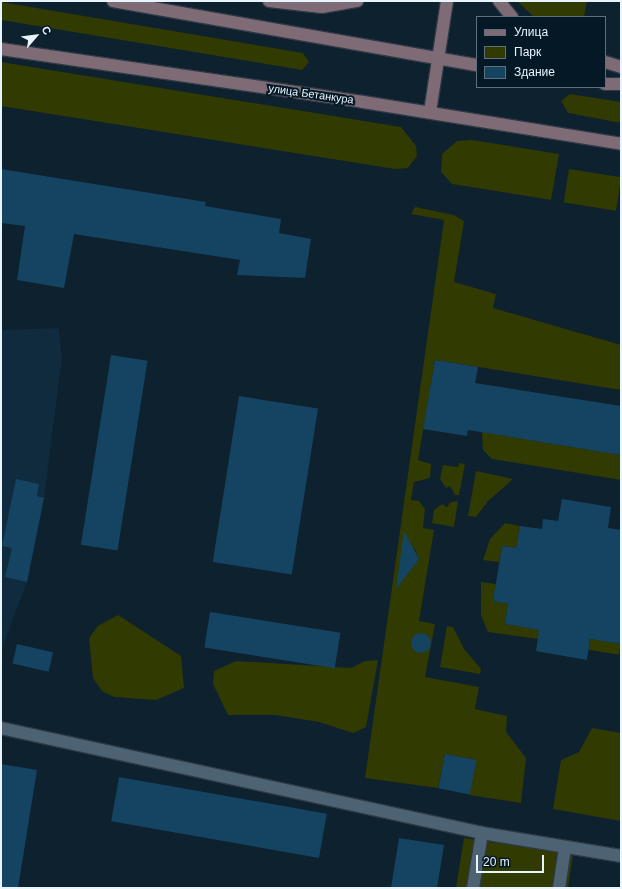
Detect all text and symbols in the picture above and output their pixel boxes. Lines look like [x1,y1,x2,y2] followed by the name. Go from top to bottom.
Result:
[16,16,56,56] north arrow
[476,16,606,88] legend
[39,24,54,37] text: С
[514,25,548,39] text: Улица
[514,45,541,59] text: Парк
[514,65,555,79] text: Здание
[268,81,354,107] street label: улица Бетанкура
[478,847,546,873] scale bar
[483,855,510,869] text: 20 m

